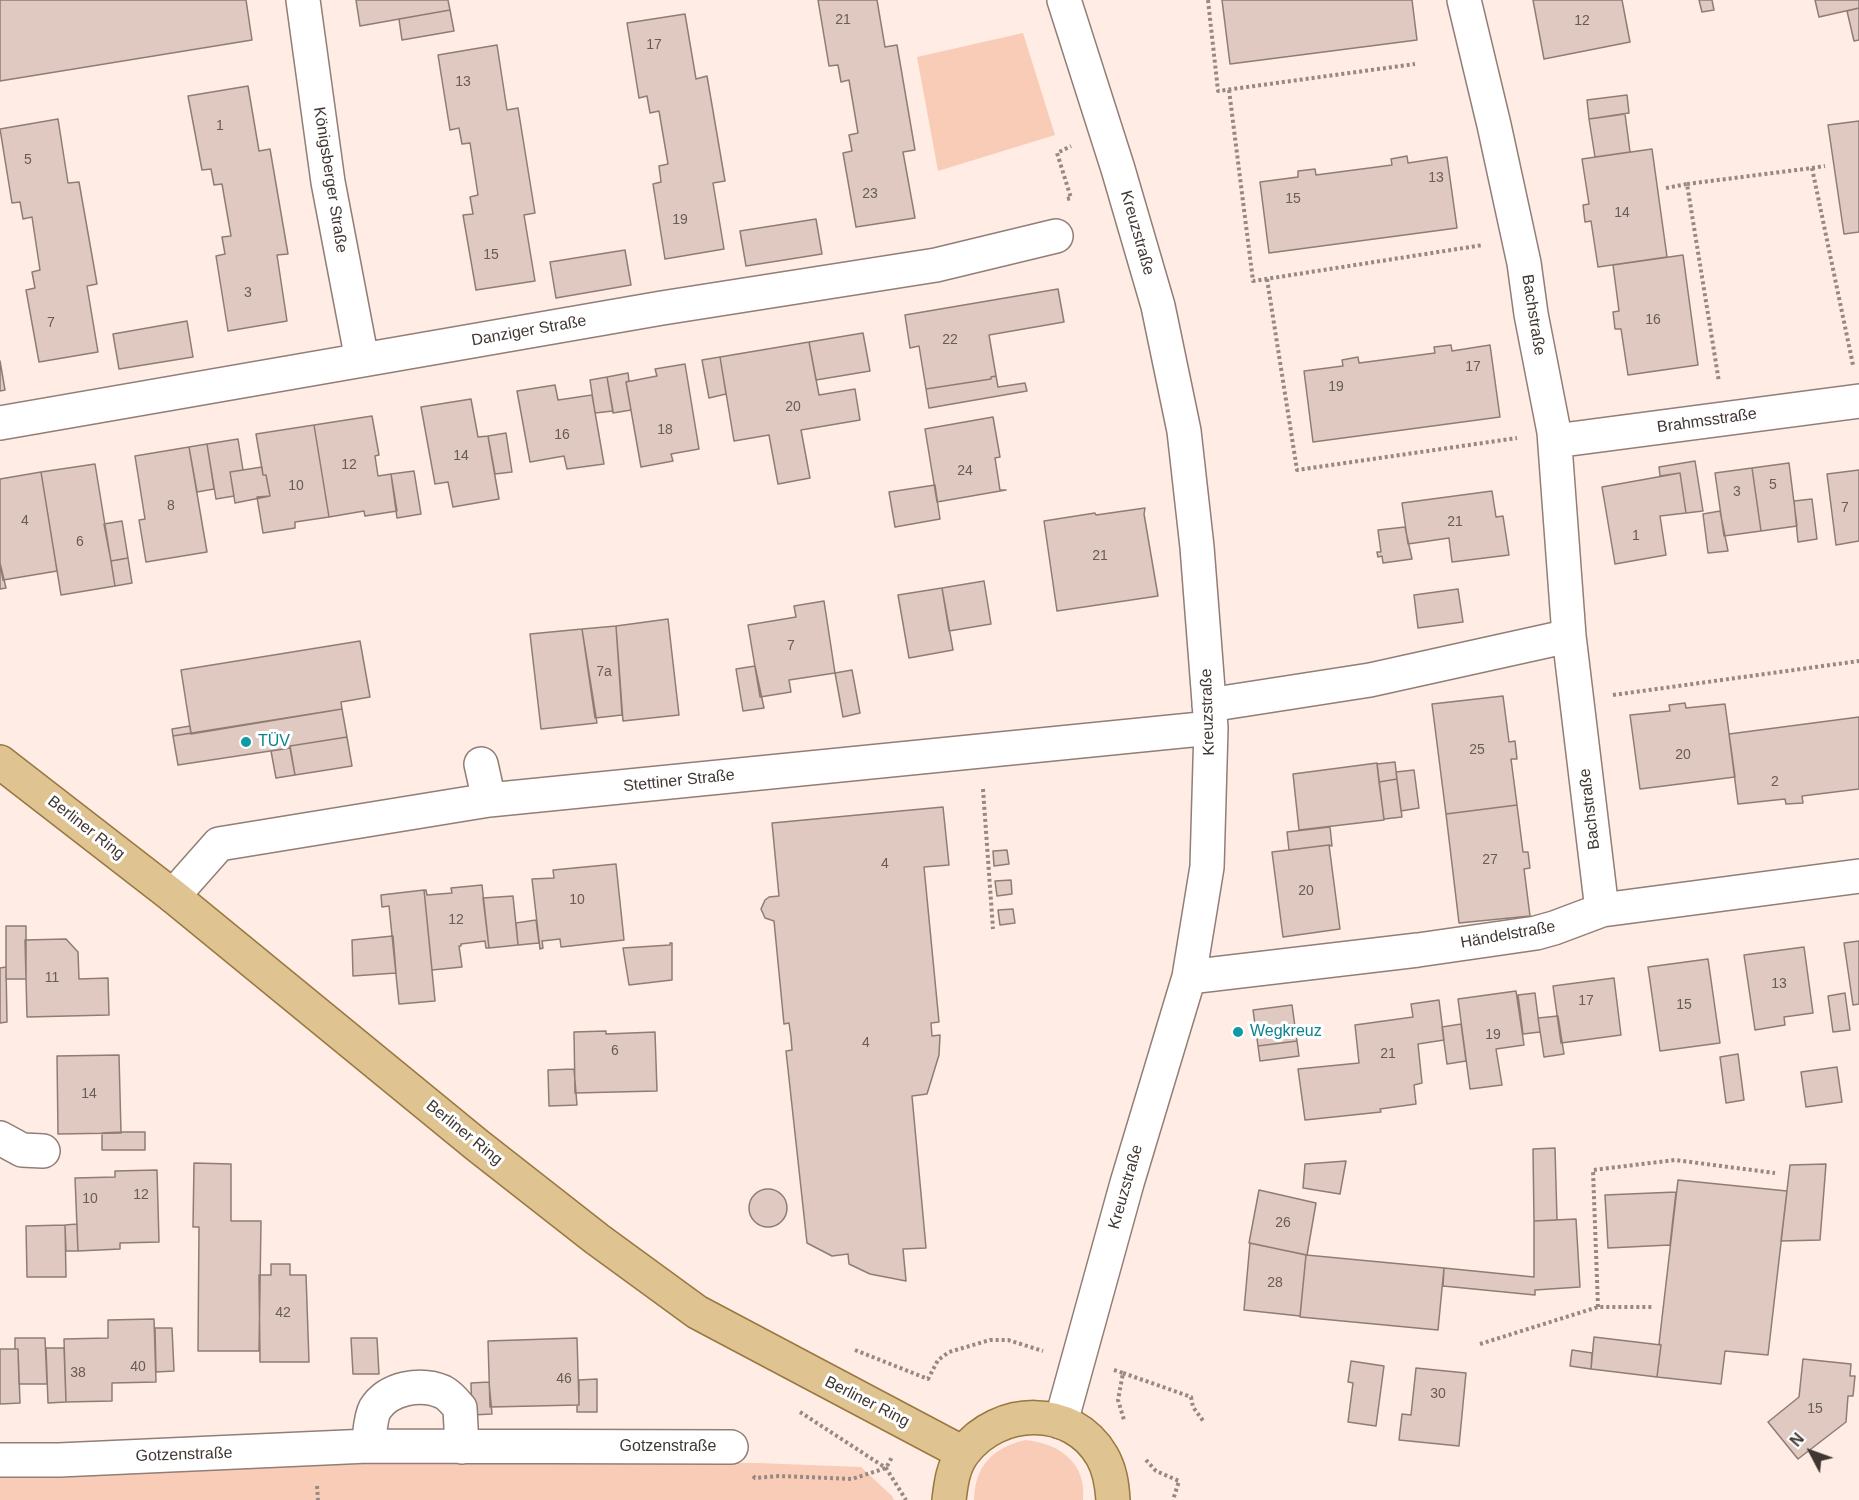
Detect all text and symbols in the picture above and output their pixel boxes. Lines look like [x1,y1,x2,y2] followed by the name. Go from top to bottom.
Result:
[835,12,851,28] house number: 21
[1574,13,1590,29] house number: 12
[646,37,662,53] house number: 17
[455,74,471,90] house number: 13
[309,106,351,254] street label: Königsberger Straße
[216,118,224,134] house number: 1
[24,152,32,168] house number: 5
[1428,170,1444,186] house number: 13
[862,186,878,202] house number: 23
[1116,188,1158,278] street label: Kreuzstraße
[1285,191,1301,207] house number: 15
[1614,205,1630,221] house number: 14
[672,212,688,228] house number: 19
[483,247,499,263] house number: 15
[1517,273,1549,357] street label: Bachstraße
[244,285,252,301] house number: 3
[470,311,588,351] street label: Danziger Straße
[1645,312,1661,328] house number: 16
[47,315,55,331] house number: 7
[942,332,958,348] house number: 22
[1465,359,1481,375] house number: 17
[1328,379,1344,395] house number: 19
[785,399,801,415] house number: 20
[1656,405,1758,437] street label: Brahmsstraße
[657,422,673,438] house number: 18
[554,427,570,443] house number: 16
[453,448,469,464] house number: 14
[341,457,357,473] house number: 12
[957,463,973,479] house number: 24
[1769,477,1777,493] house number: 5
[288,478,304,494] house number: 10
[1733,484,1741,500] house number: 3
[167,498,175,514] house number: 8
[1841,500,1849,516] house number: 7
[21,513,29,529] house number: 4
[1447,514,1463,530] house number: 21
[1632,528,1640,544] house number: 1
[76,534,84,550] house number: 6
[1092,548,1108,564] house number: 21
[787,638,795,654] house number: 7
[596,664,612,680] house number: 7a
[1197,668,1219,756] street label: Kreuzstraße
[258,732,290,752] place label: TÜV
[239,735,253,749] marker: TÜV
[1469,742,1485,758] house number: 25
[1675,747,1691,763] house number: 20
[622,766,736,796] street label: Stettiner Straße
[1575,767,1605,851] street label: Bachstraße
[1771,774,1779,790] house number: 2
[44,792,128,864] street label: Berliner Ring
[1482,852,1498,868] house number: 27
[881,856,889,872] house number: 4
[1298,883,1314,899] house number: 20
[569,892,585,908] house number: 10
[448,912,464,928] house number: 12
[1459,917,1557,953] street label: Händelstraße
[45,970,59,986] house number: 11
[1771,976,1787,992] house number: 13
[1578,993,1594,1009] house number: 17
[1676,997,1692,1013] house number: 15
[1250,1022,1322,1042] place label: Wegkreuz
[1231,1025,1245,1039] marker: Wegkreuz
[1485,1027,1501,1043] house number: 19
[862,1035,870,1051] house number: 4
[611,1043,619,1059] house number: 6
[1380,1046,1396,1062] house number: 21
[81,1086,97,1102] house number: 14
[422,1096,506,1170] street label: Berliner Ring
[1105,1142,1147,1232] street label: Kreuzstraße
[133,1187,149,1203] house number: 12
[82,1191,98,1207] house number: 10
[1275,1215,1291,1231] house number: 26
[1267,1275,1283,1291] house number: 28
[275,1305,291,1321] house number: 42
[130,1359,146,1375] house number: 40
[70,1365,86,1381] house number: 38
[556,1371,572,1387] house number: 46
[821,1372,913,1432] street label: Berliner Ring
[1430,1386,1446,1402] house number: 30
[1807,1401,1823,1417] house number: 15
[1781,1422,1841,1482] north arrow
[1787,1430,1807,1450] text: N
[620,1437,716,1457] street label: Gotzenstraße
[135,1444,233,1466] street label: Gotzenstraße

